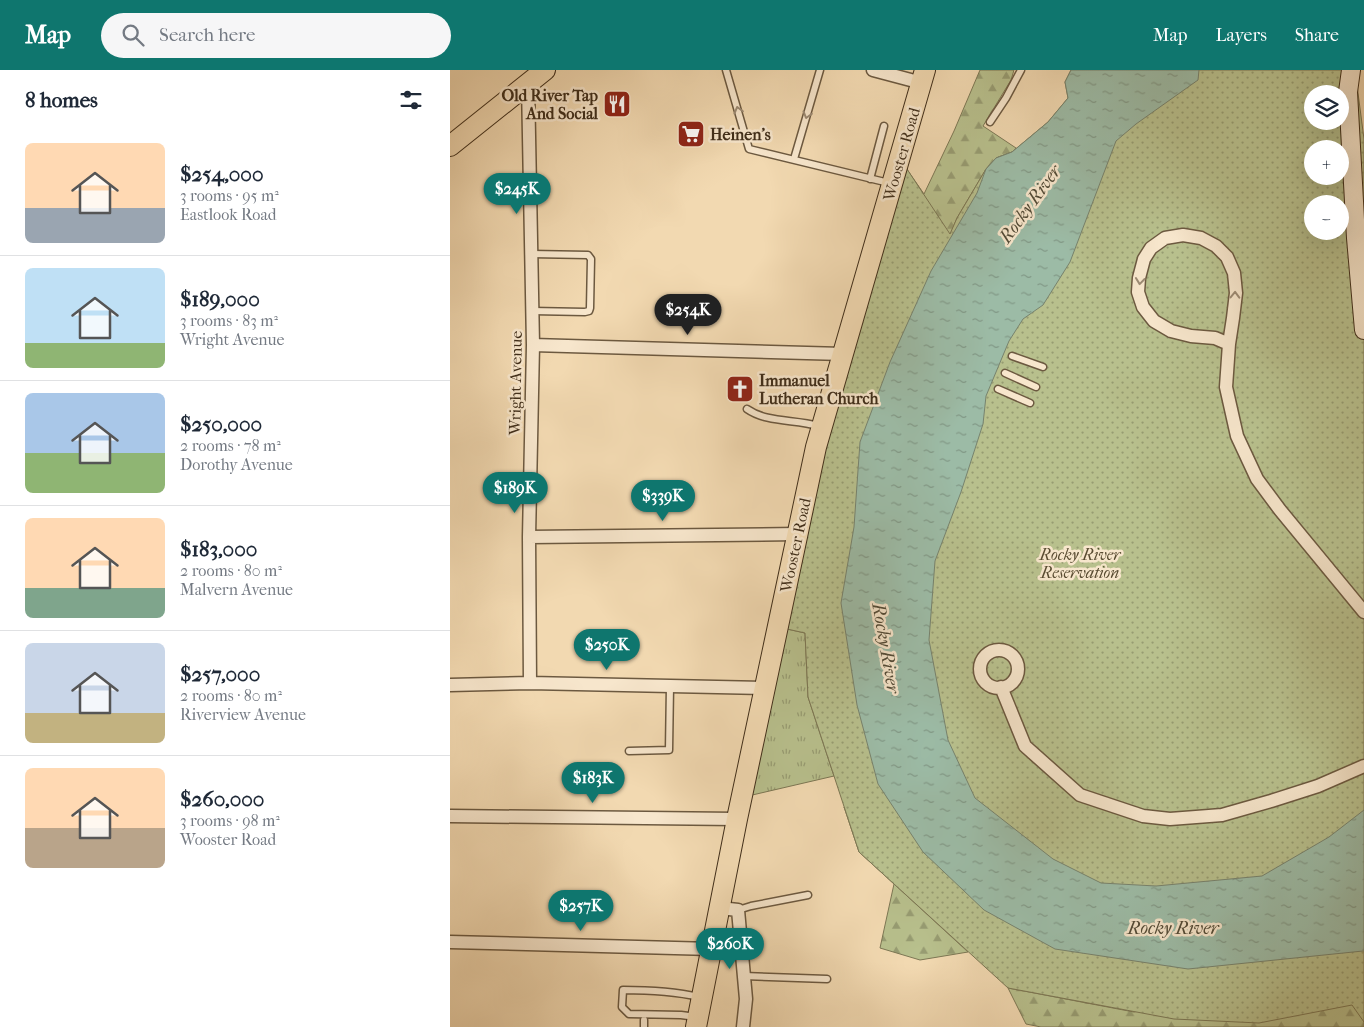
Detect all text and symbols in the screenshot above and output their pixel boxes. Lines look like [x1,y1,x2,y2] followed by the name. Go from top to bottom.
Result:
[101,13,451,58] search box
[25,21,71,49] text: Map
[119,21,147,49] icon: search
[159,24,255,46] text: Search here
[1153,25,1187,46] text: Map
[1215,25,1267,46] text: Layers
[1295,25,1339,46] text: Share
[1304,85,1349,240] map controls
[1304,85,1349,130] button: layers
[397,86,425,114] icon: filters
[501,86,599,123] place label: Old River Tap And Social
[25,88,98,112] text: 8 homes
[602,89,632,119] restaurant icon: Old River Tap And Social
[733,105,744,114] one-way arrow
[879,105,924,204] street label: Wooster Road
[802,110,812,118] one-way arrow
[676,119,706,149] supermarket icon: Heinen's
[710,125,771,144] place label: Heinen's
[1304,140,1349,185] button: +
[995,160,1067,248] water label: Rocky River
[180,162,264,186] text: $254,000
[65,163,125,223] icon: home
[482,172,552,215] pin: $245K
[495,179,539,198] text: $245K
[180,186,279,205] text: 3 rooms · 95 m²
[1304,195,1349,240] button: −
[180,205,277,224] text: Eastlook Road
[1134,278,1145,286] one-way arrow
[180,287,260,311] text: $189,000
[65,288,125,348] icon: home
[1230,291,1240,299] one-way arrow
[653,294,723,336] pin: $254K
[665,300,711,319] text: $254K
[180,311,278,330] text: 3 rooms · 83 m²
[180,330,284,349] text: Wright Avenue
[505,331,526,436] street label: Wright Avenue
[759,371,879,408] place label: Immanuel Lutheran Church
[725,374,755,404] church icon: Immanuel Lutheran Church
[180,412,262,436] text: $250,000
[65,413,125,473] icon: home
[180,436,281,455] text: 2 rooms · 78 m²
[180,455,293,474] text: Dorothy Avenue
[480,472,550,514] pin: $189K
[494,478,536,497] text: $189K
[628,480,698,522] pin: $339K
[642,486,684,505] text: $339K
[776,496,815,595] street label: Wooster Road
[180,537,257,561] text: $183,000
[65,538,125,598] icon: home
[1039,545,1122,582] park label: Rocky River Reservation
[180,561,282,580] text: 2 rooms · 80 m²
[180,580,293,599] text: Malvern Avenue
[867,600,904,697] water label: Rocky River
[572,628,642,671] pin: $250K
[585,635,629,654] text: $250K
[180,662,260,686] text: $257,000
[65,663,125,723] icon: home
[180,686,282,705] text: 2 rooms · 80 m²
[180,705,306,724] text: Riverview Avenue
[558,762,628,804] pin: $183K
[573,768,613,787] text: $183K
[180,787,264,811] text: $260,000
[65,788,125,848] icon: home
[180,811,280,830] text: 3 rooms · 98 m²
[180,830,276,849] text: Wooster Road
[546,890,616,932] pin: $257K
[559,896,603,915] text: $257K
[1126,918,1220,939] water label: Rocky River
[695,928,765,970] pin: $260K
[707,934,753,953] text: $260K

